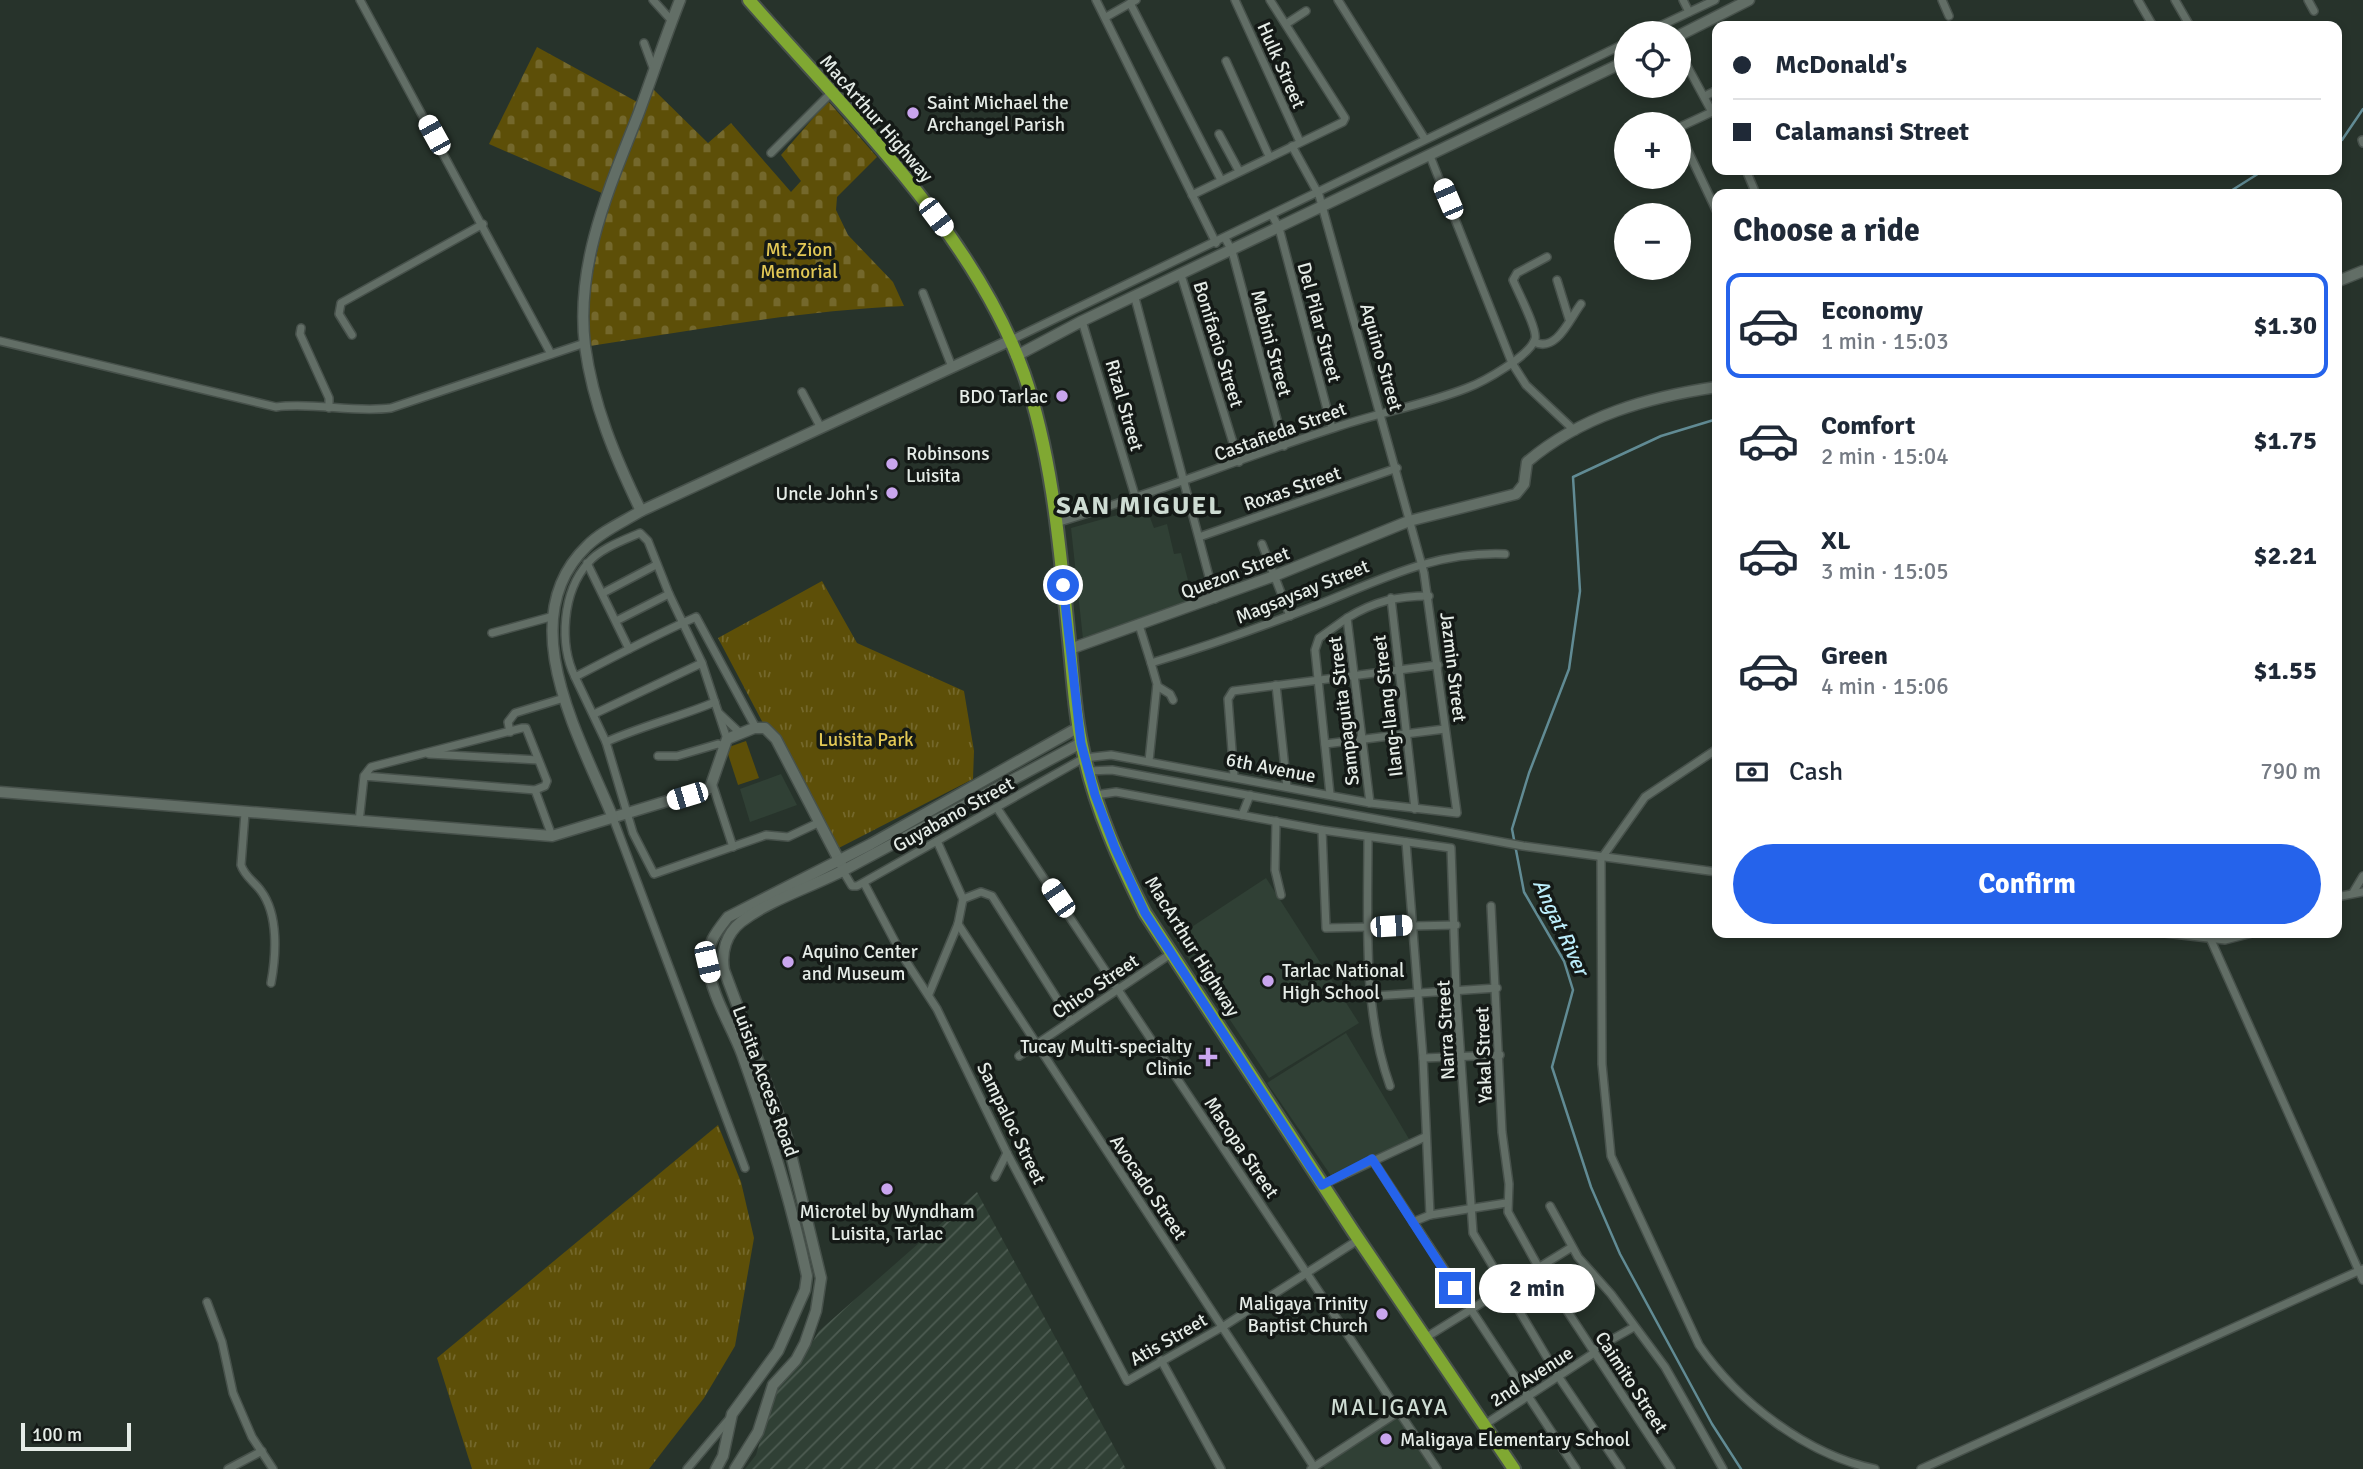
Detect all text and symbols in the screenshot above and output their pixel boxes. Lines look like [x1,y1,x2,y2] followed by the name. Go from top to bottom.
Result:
[1251,19,1311,113] street label: Hulk Street
[1614,21,1691,280] map controls
[1614,21,1691,98] button: locate
[1775,49,1907,81] text: McDonald's
[814,50,938,187] street label: MacArthur Highway
[927,91,1069,137] place label: Saint Michael the Archangel Parish
[905,105,921,121] marker: Saint Michael the Archangel Parish
[415,112,454,158] car
[1614,112,1691,189] button: +
[1775,116,1969,148] text: Calamansi Street
[1431,176,1466,222] car
[915,194,958,240] car
[1614,203,1691,280] button: −
[1733,211,1920,250] text: Choose a ride
[760,238,838,284] park label: Mt. Zion Memorial
[1291,260,1347,385] street label: Del Pilar Street
[1187,278,1249,411] street label: Bonifacio Street
[1245,287,1297,400] street label: Mabini Street
[1737,294,1800,357] icon: car
[1821,295,1923,327] text: Economy
[1354,301,1408,414] street label: Aquino Street
[2253,310,2317,342] text: $1.30
[1821,327,1949,356] text: 1 min · 15:03
[1100,357,1149,454] street label: Rizal Street
[959,385,1048,409] place label: BDO Tarlac
[1054,388,1070,404] marker: BDO Tarlac
[1211,397,1350,467] street label: Castañeda Street
[1737,409,1800,472] icon: car
[1821,410,1915,442] text: Comfort
[2253,425,2317,457] text: $1.75
[906,442,989,488] place label: Robinsons Luisita
[1821,442,1949,471] text: 2 min · 15:04
[884,456,900,472] marker: Robinsons Luisita
[1241,461,1344,517] street label: Roxas Street
[776,482,878,506] place label: Uncle John's
[884,485,900,501] marker: Uncle John's
[1056,490,1224,522] district label: SAN MIGUEL
[1737,524,1800,587] icon: car
[1821,525,1851,557] text: XL
[2253,540,2317,572] text: $2.21
[1178,541,1293,605] street label: Quezon Street
[1232,554,1373,630] street label: Magsaysay Street
[1821,557,1949,586] text: 3 min · 15:05
[1047,569,1079,601] route start
[1434,611,1472,724] street label: Jazmin Street
[1367,633,1409,778] street label: Ilang-Ilang Street
[1323,634,1365,787] street label: Sampaguita Street
[1737,639,1800,702] icon: car
[1821,640,1888,672] text: Green
[2253,655,2317,687] text: $1.55
[1821,672,1949,701] text: 4 min · 15:06
[818,728,914,752] park label: Luisita Park
[1224,748,1318,788] street label: 6th Avenue
[1733,753,1771,791] icon: cash
[1789,756,1843,788] text: Cash
[2260,757,2321,786] text: 790 m
[889,772,1018,858] street label: Guyabano Street
[664,780,711,812] car
[1733,844,2321,924] button: Confirm
[1139,872,1245,1021] street label: MacArthur Highway
[1038,875,1079,921] car
[1527,875,1596,982] water label: Angat River
[1370,914,1413,938] car
[693,939,722,985] car
[802,940,918,986] place label: Aquino Center and Museum
[1048,949,1144,1025] street label: Chico Street
[780,954,796,970] marker: Aquino Center and Museum
[1282,959,1405,1005] place label: Tarlac National High School
[1260,973,1276,989] marker: Tarlac National High School
[1431,979,1461,1080] street label: Narra Street
[727,1003,804,1160] street label: Luisita Access Road
[1470,1006,1498,1104] street label: Yakal Street
[1020,1035,1192,1081] place label: Tucay Multi-specialty Clinic
[1198,1047,1218,1067] marker: Tucay Multi-specialty Clinic
[971,1058,1051,1189] street label: Sampaloc Street
[1199,1092,1284,1203] street label: Macopa Street
[1104,1130,1192,1245] street label: Avocado Street
[879,1181,895,1197] marker: Microtel by Wyndham Luisita, Tarlac
[799,1200,975,1246] place label: Microtel by Wyndham Luisita, Tarlac
[1480,1264,1595,1312] callout: 2 min
[1439,1272,1471,1304] route end
[1509,1274,1565,1303] text: 2 min
[1239,1292,1368,1338] place label: Maligaya Trinity Baptist Church
[1374,1306,1390,1322] marker: Maligaya Trinity Baptist Church
[1126,1308,1212,1372] street label: Atis Street
[1589,1327,1673,1438] street label: Caimito Street
[1485,1341,1578,1413] street label: 2nd Avenue
[1330,1393,1450,1422] district label: MALIGAYA
[21,1420,131,1452] scale bar
[32,1423,82,1447] text: 100 m
[1400,1428,1630,1452] place label: Maligaya Elementary School
[1378,1431,1394,1447] marker: Maligaya Elementary School

